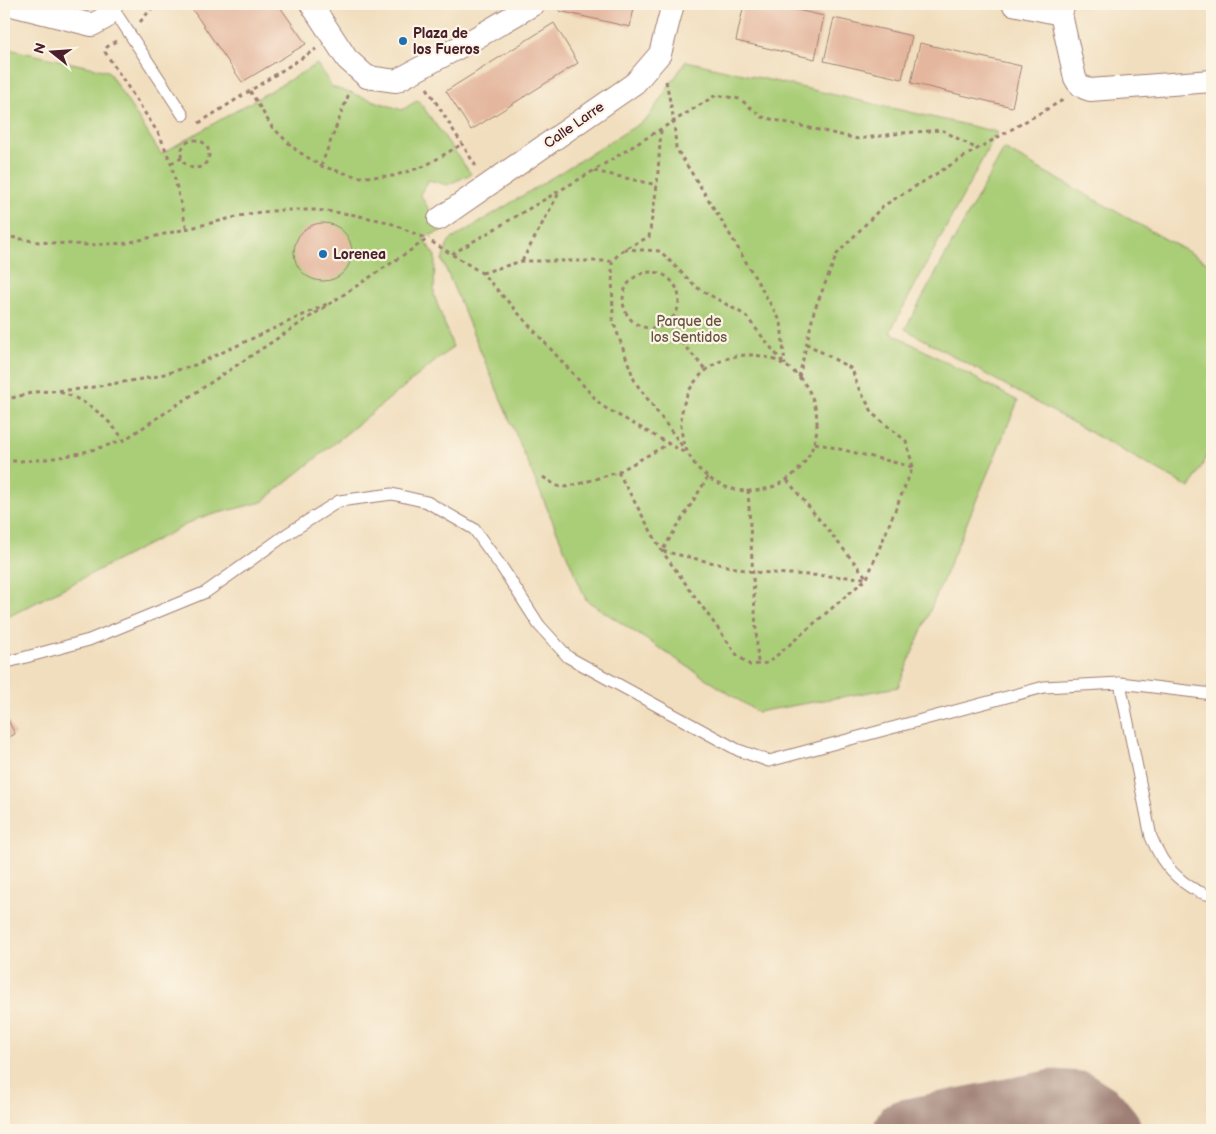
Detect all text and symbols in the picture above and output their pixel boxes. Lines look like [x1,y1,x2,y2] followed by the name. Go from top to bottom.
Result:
[413,25,480,58] place label: Plaza de los Fueros
[28,28,78,78] north arrow
[397,35,409,47] marker: Plaza de los Fueros
[30,41,50,56] text: N
[541,98,607,152] street label: Calle Larre
[333,246,386,263] place label: Lorenea
[317,248,329,260] marker: Lorenea
[651,313,727,346] park label: Parque de los Sentidos

